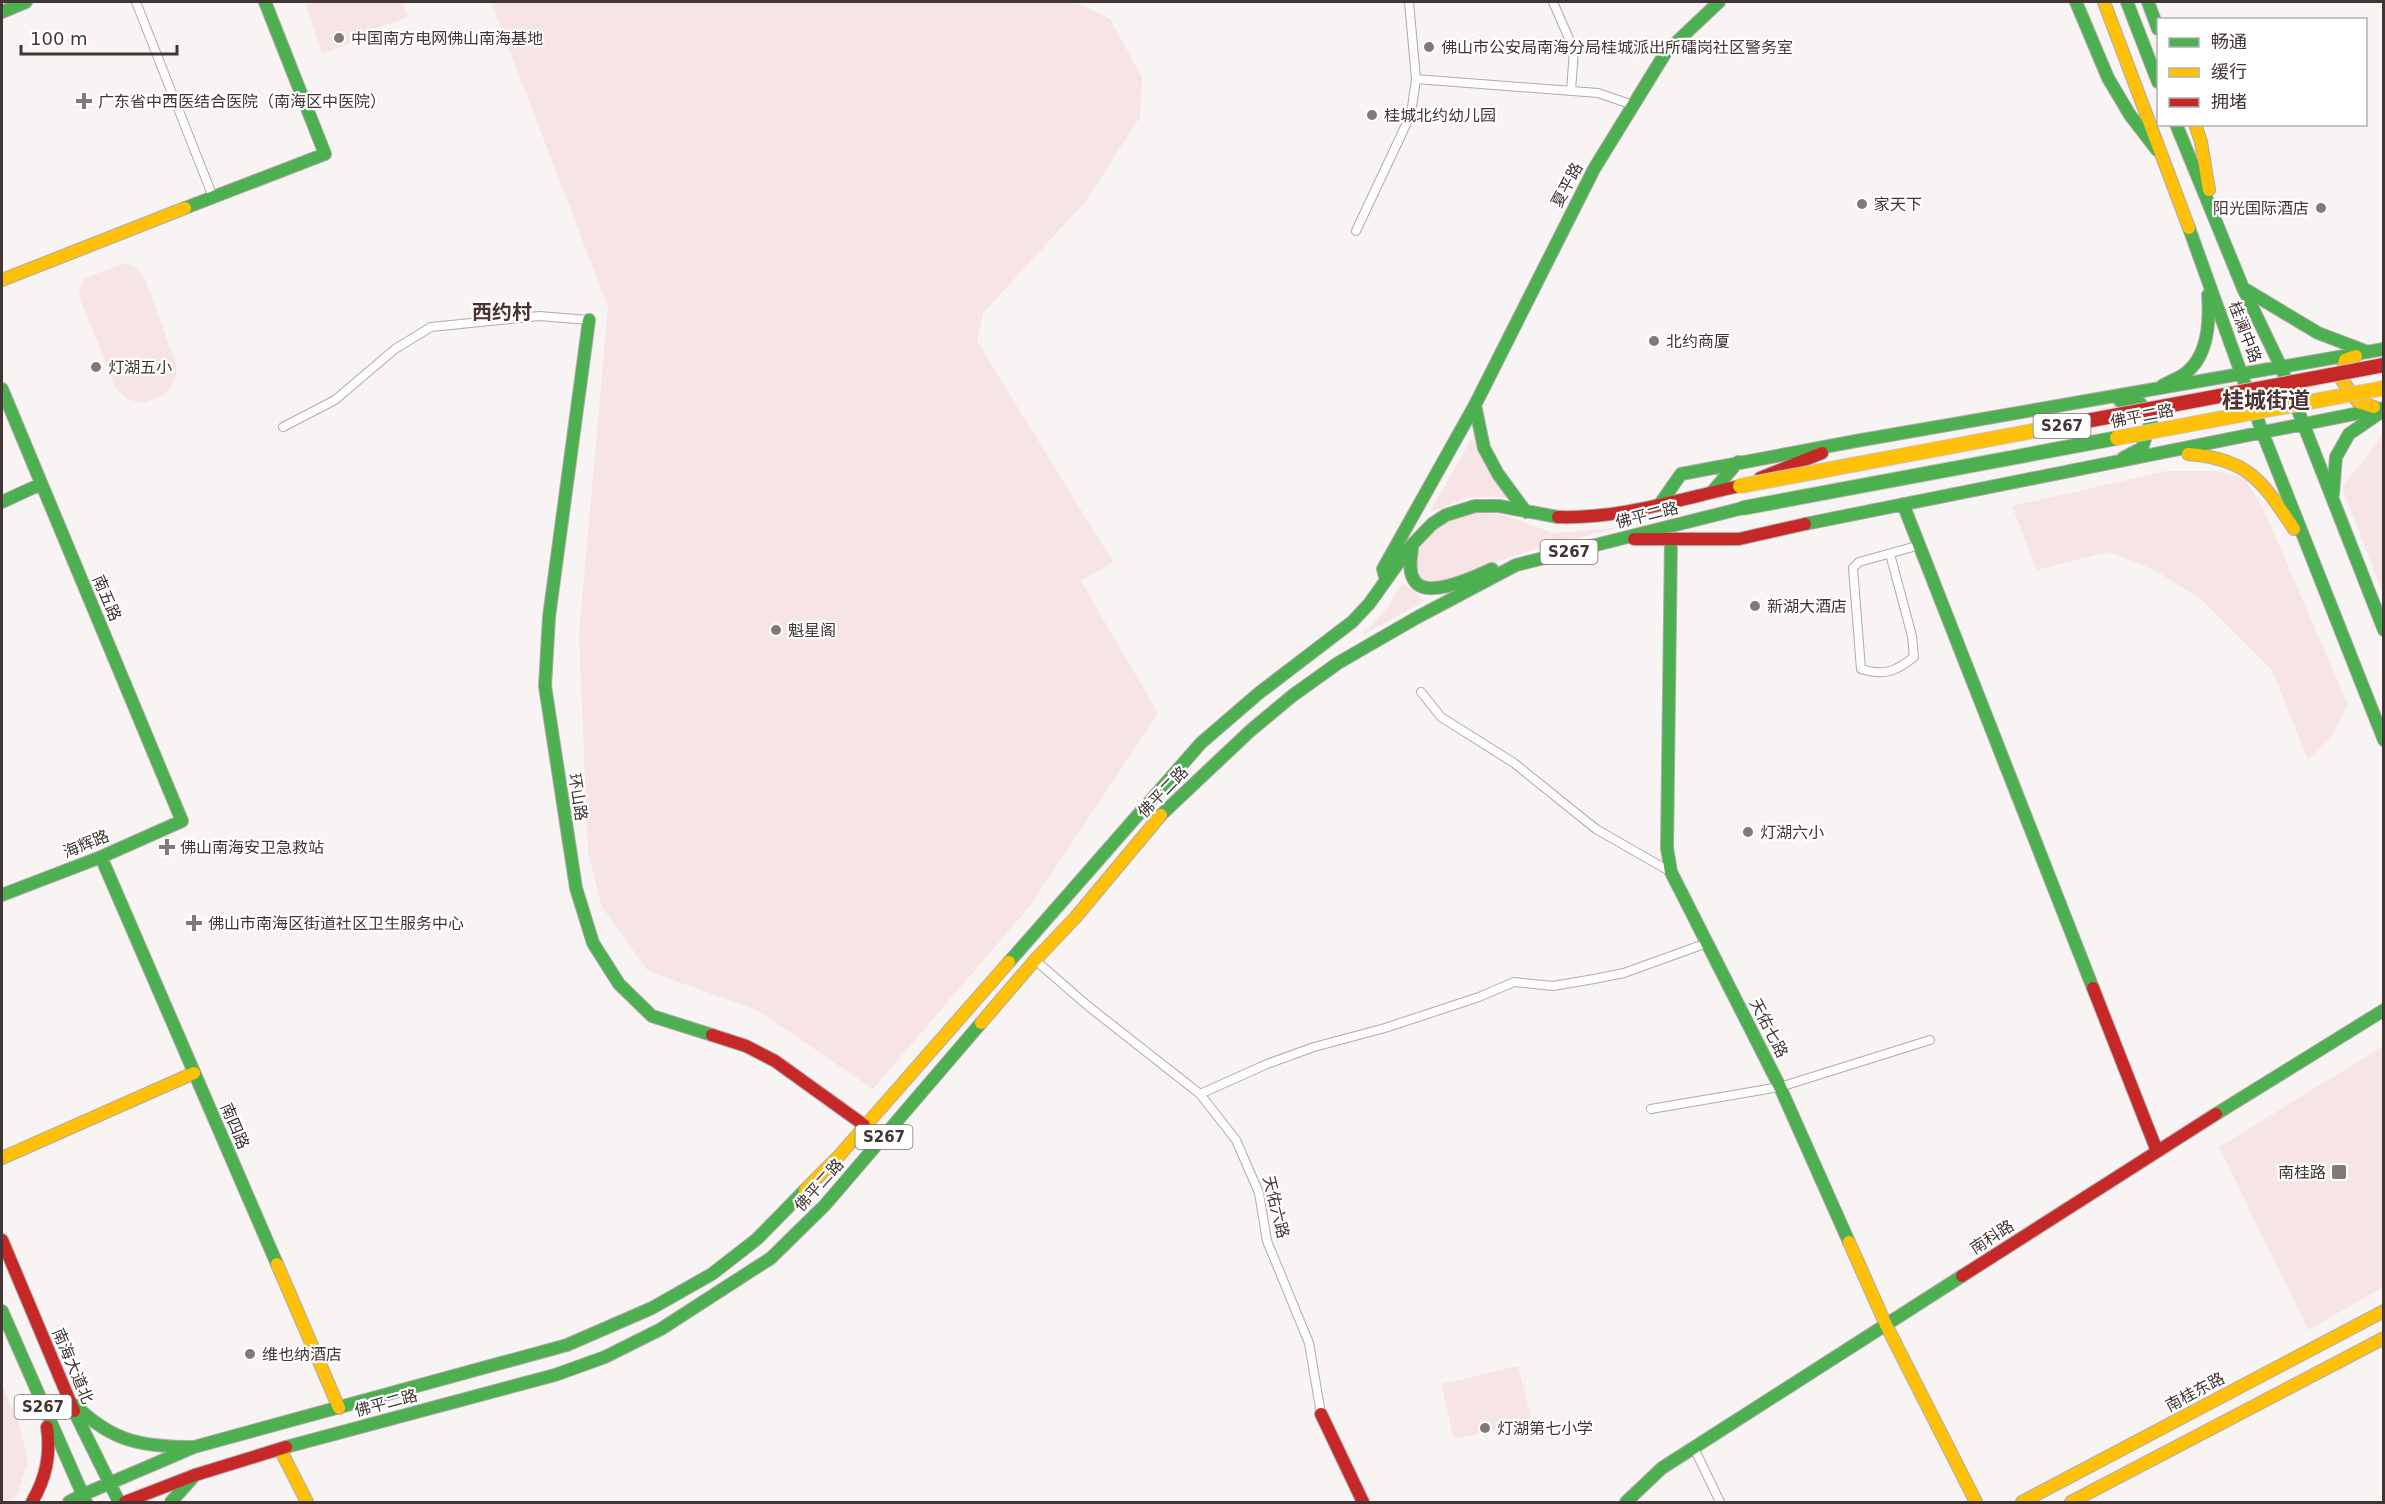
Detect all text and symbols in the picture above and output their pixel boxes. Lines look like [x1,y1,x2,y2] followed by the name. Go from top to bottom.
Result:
[21,18,177,56] scale bar
[2157,18,2367,126] legend
[30,28,88,49] text: 100 m
[351,29,543,48] place label: 中国南方电网佛山南海基地
[332,31,346,45] marker: 中国南方电网佛山南海基地
[2211,31,2247,52] text: 畅通
[1441,38,1793,57] place label: 佛山市公安局南海分局桂城派出所礌岗社区警务室
[1422,40,1436,54] marker: 佛山市公安局南海分局桂城派出所礌岗社区警务室
[2211,61,2247,82] text: 缓行
[2211,91,2247,112] text: 拥堵
[75,92,93,110] marker: 广东省中西医结合医院（南海区中医院）
[98,92,386,111] place label: 广东省中西医结合医院（南海区中医院）
[1384,106,1496,125] place label: 桂城北约幼儿园
[1365,108,1379,122] marker: 桂城北约幼儿园
[1547,159,1587,211] street label: 夏平路
[1874,195,1922,214] place label: 家天下
[1855,197,1869,211] marker: 家天下
[2213,199,2309,218] place label: 阳光国际酒店
[2314,201,2328,215] marker: 阳光国际酒店
[2225,299,2265,365] street label: 桂澜中路
[472,300,532,324] district label: 西约村
[1666,332,1730,351] place label: 北约商厦
[1647,334,1661,348] marker: 北约商厦
[108,358,172,377] place label: 灯湖五小
[89,360,103,374] marker: 灯湖五小
[2222,388,2310,413] district label: 桂城街道
[2109,401,2175,431] street label: 佛平二路
[2034,414,2090,438] road number: S267
[1614,498,1680,532] street label: 佛平二路
[1540,540,1598,564] road number: S267
[89,572,125,624] street label: 南五路
[1767,597,1847,616] place label: 新湖大酒店
[1748,599,1762,613] marker: 新湖大酒店
[788,621,836,640] place label: 魁星阁
[769,623,783,637] marker: 魁星阁
[1134,762,1192,822] street label: 佛平二路
[565,772,591,822] street label: 环山路
[1760,823,1824,842] place label: 灯湖六小
[1741,825,1755,839] marker: 灯湖六小
[60,826,112,862] street label: 海辉路
[158,838,176,856] marker: 佛山南海安卫急救站
[180,838,324,857] place label: 佛山南海安卫急救站
[185,914,203,932] marker: 佛山市南海区街道社区卫生服务中心
[208,914,464,933] place label: 佛山市南海区街道社区卫生服务中心
[1746,995,1792,1061] street label: 天佑七路
[217,1100,253,1152] street label: 南四路
[856,1125,912,1149] road number: S267
[791,1155,847,1215] street label: 佛平二路
[2278,1163,2326,1182] place label: 南桂路
[2330,1163,2348,1181] marker: 南桂路
[1259,1174,1293,1240] street label: 天佑六路
[1967,1216,2017,1258] street label: 南科路
[49,1325,97,1407] street label: 南海大道北
[262,1345,342,1364] place label: 维也纳酒店
[243,1347,257,1361] marker: 维也纳酒店
[2162,1369,2228,1415] street label: 南桂东路
[353,1386,419,1420] street label: 佛平二路
[15,1395,72,1419] road number: S267
[1497,1419,1593,1438] place label: 灯湖第七小学
[1478,1421,1492,1435] marker: 灯湖第七小学

